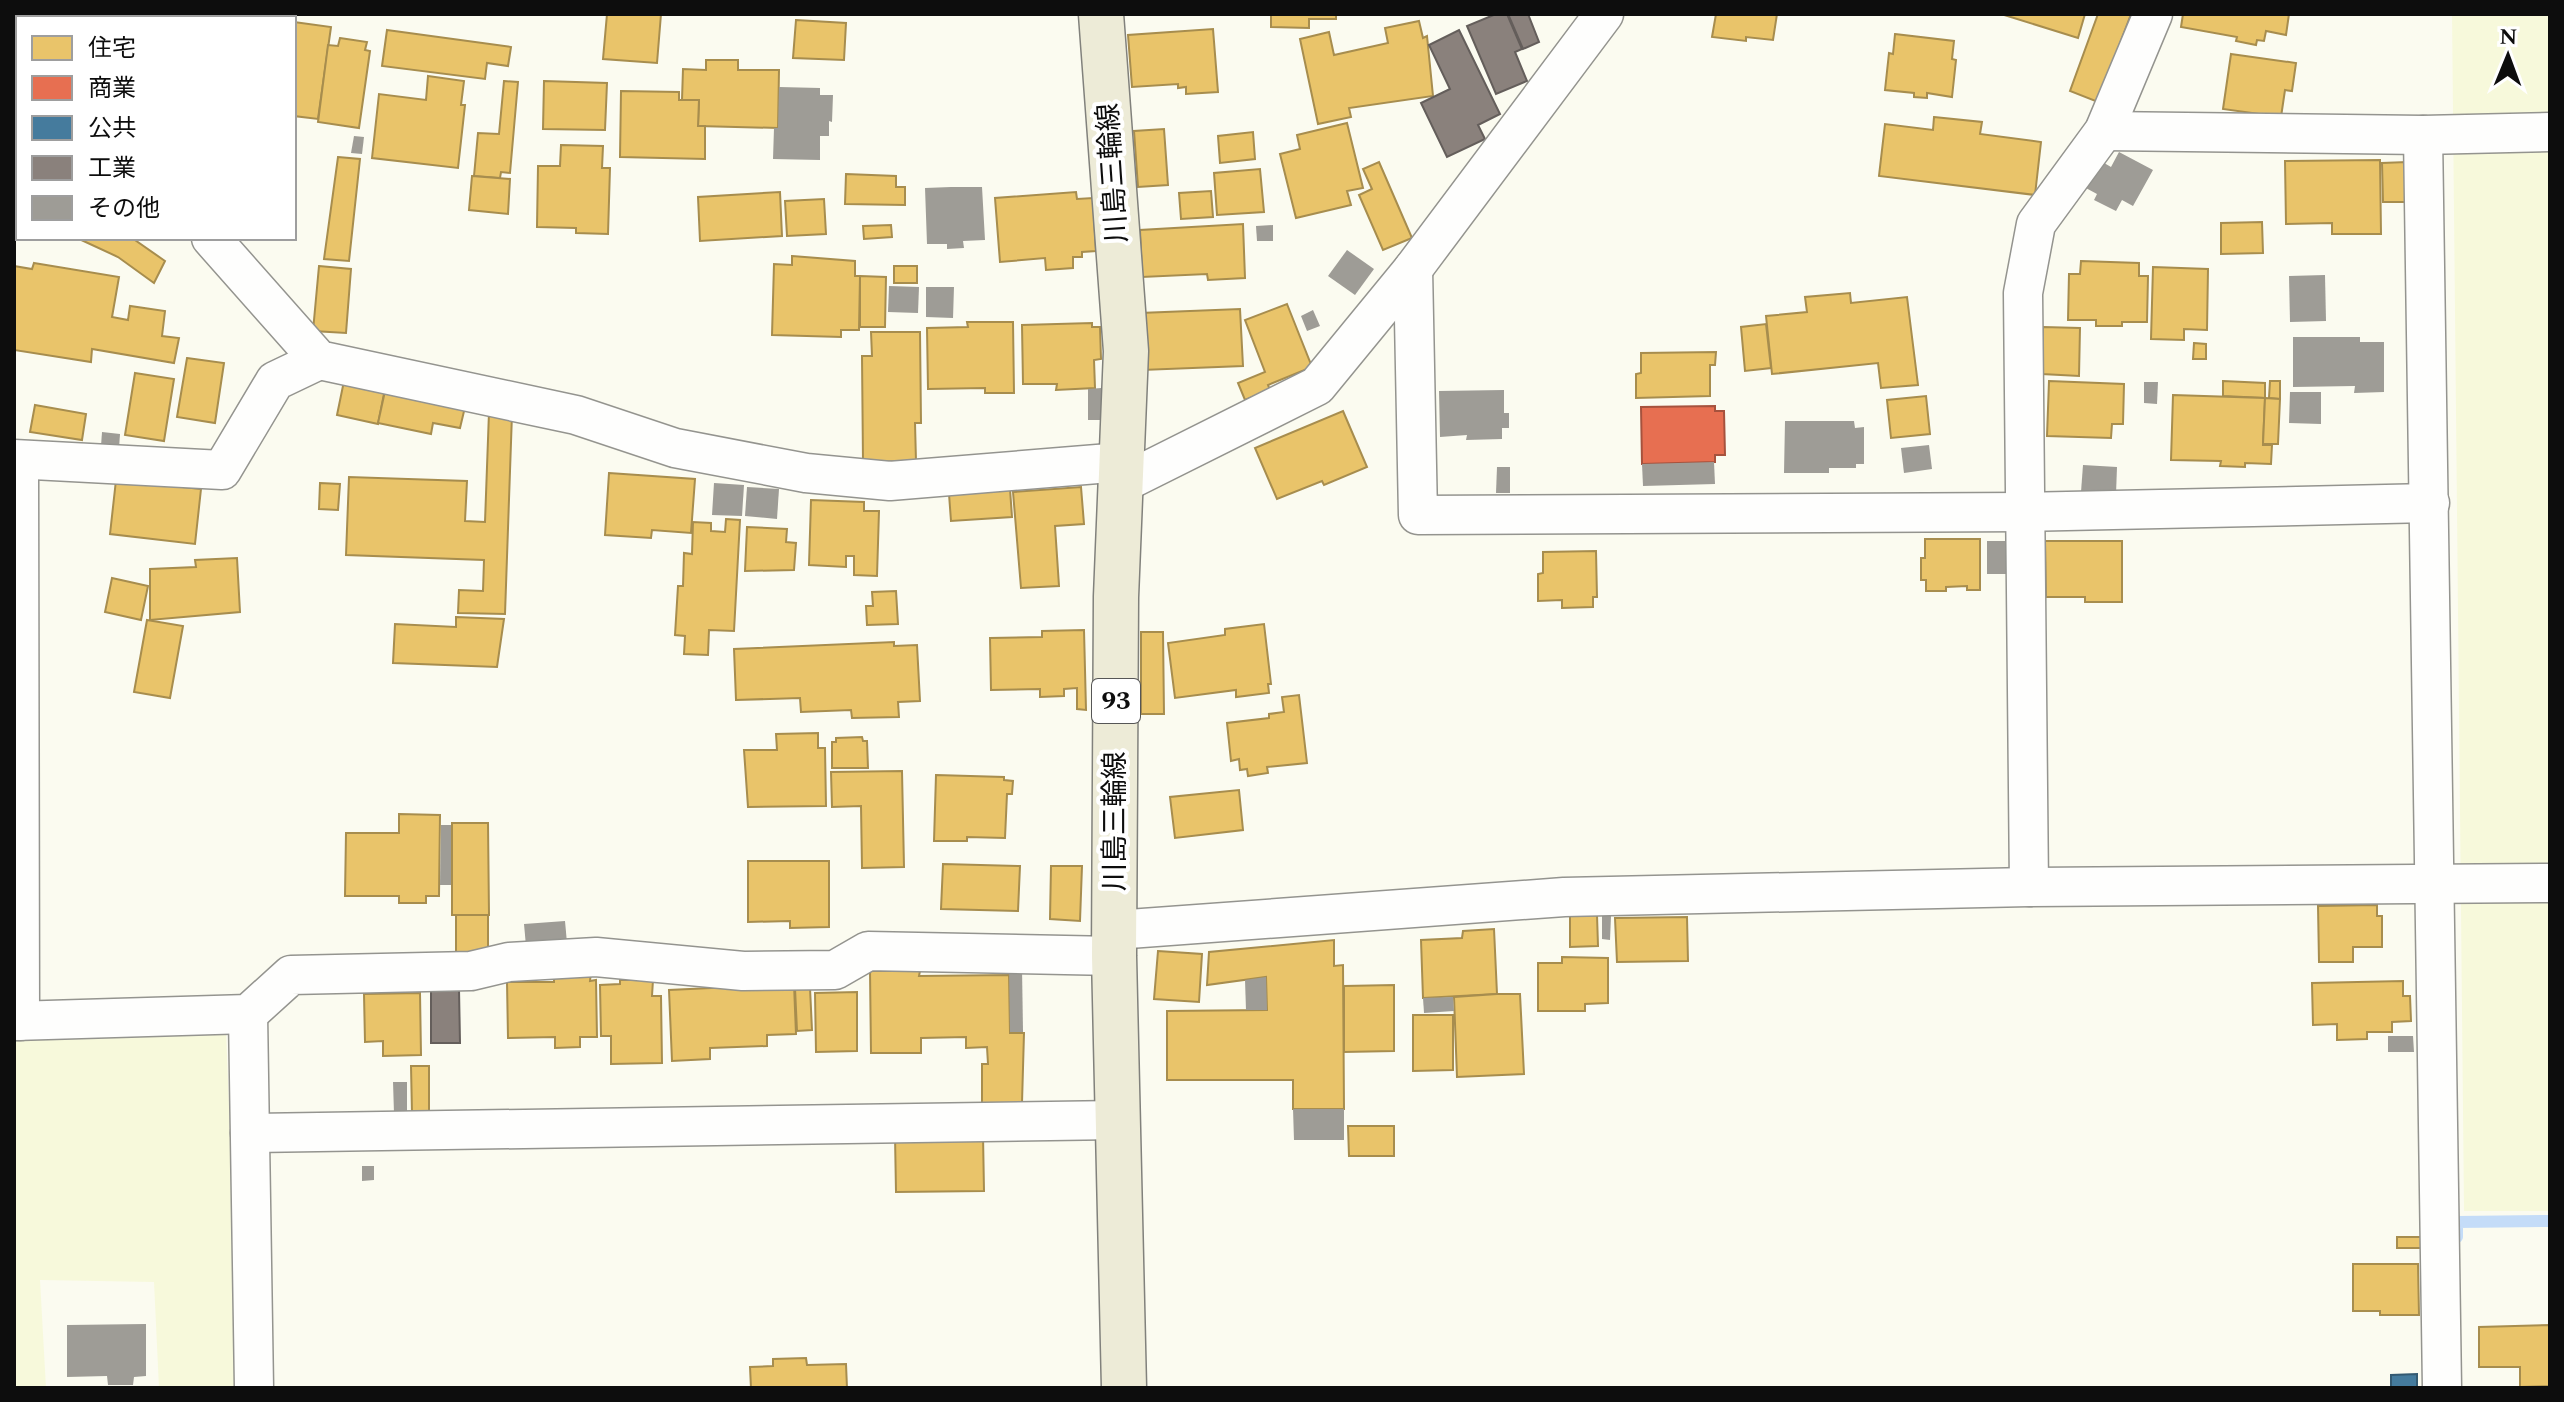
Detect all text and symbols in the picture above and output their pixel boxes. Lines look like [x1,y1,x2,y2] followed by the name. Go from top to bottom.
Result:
[16,16,296,240] legend
[2468,16,2548,96] north arrow
[2499,21,2518,54] text: N
[88,31,136,67] text: 住宅
[88,71,136,107] text: 商業
[1087,102,1139,244] street label: 川島三輪線
[88,111,136,147] text: 公共
[88,151,136,187] text: 工業
[88,191,160,227] text: その他
[1092,679,1140,723] road number: 93
[1094,751,1137,891] street label: 川島三輪線

